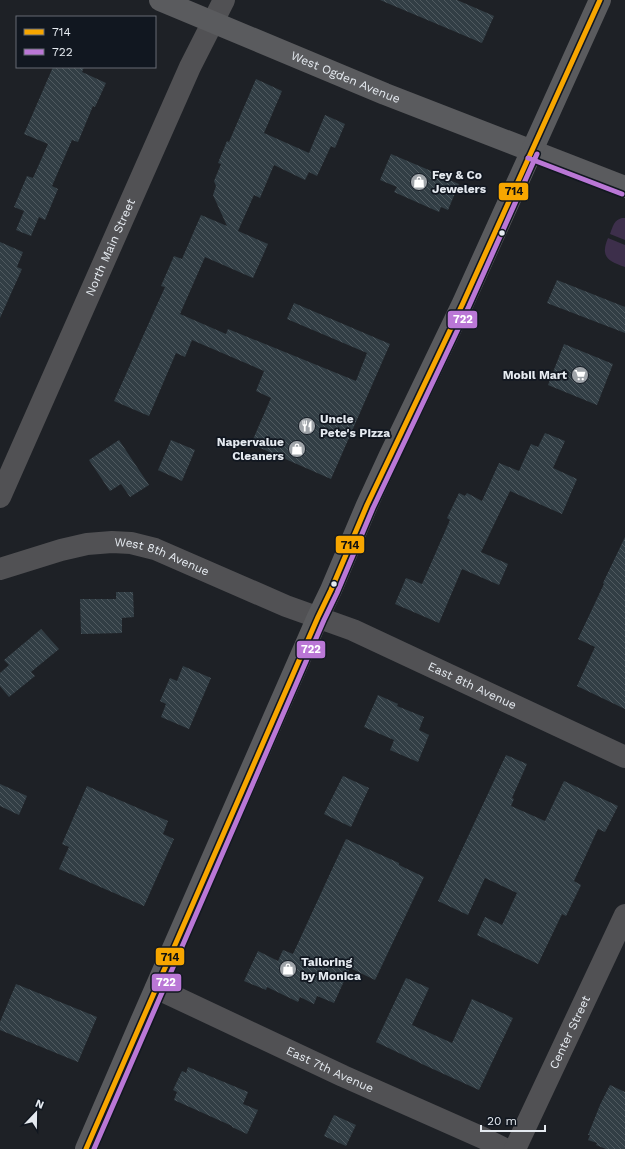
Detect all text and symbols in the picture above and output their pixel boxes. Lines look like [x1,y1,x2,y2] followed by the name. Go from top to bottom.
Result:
[16,16,156,68] legend
[52,25,71,39] text: 714
[52,45,73,59] text: 722
[289,48,402,106] street label: West Ogden Avenue
[432,168,487,196] place label: Fey & Co Jewelers
[409,172,429,192] shop icon: Fey & Co Jewelers
[498,182,529,201] line badge: 714
[505,185,523,198] text: 714
[83,196,138,298] street label: North Main Street
[497,228,507,238] unlabelled marker
[447,310,478,329] line badge: 722
[453,313,473,326] text: 722
[570,365,590,385] supermarket icon: Mobil Mart
[503,368,568,382] place label: Mobil Mart
[320,412,390,440] place label: Uncle Pete's Pizza
[297,416,317,436] restaurant icon: Uncle Pete's Pizza
[217,435,285,463] place label: Napervalue Cleaners
[287,439,307,459] shop icon: Napervalue Cleaners
[114,535,211,579] street label: West 8th Avenue
[335,535,365,554] line badge: 714
[341,539,359,552] text: 714
[329,579,339,589] unlabelled marker
[296,640,326,659] line badge: 722
[301,643,321,656] text: 722
[426,659,519,712] street label: East 8th Avenue
[155,947,185,966] line badge: 714
[161,951,179,964] text: 714
[301,955,361,983] place label: Tailoring by Monica
[278,959,298,979] shop icon: Tailoring by Monica
[151,973,182,992] line badge: 722
[156,976,176,989] text: 722
[547,993,593,1071] street label: Center Street
[284,1043,376,1096] street label: East 7th Avenue
[16,1093,56,1133] north arrow
[33,1097,46,1112] text: N
[481,1107,545,1133] scale bar
[487,1114,517,1128] text: 20 m

